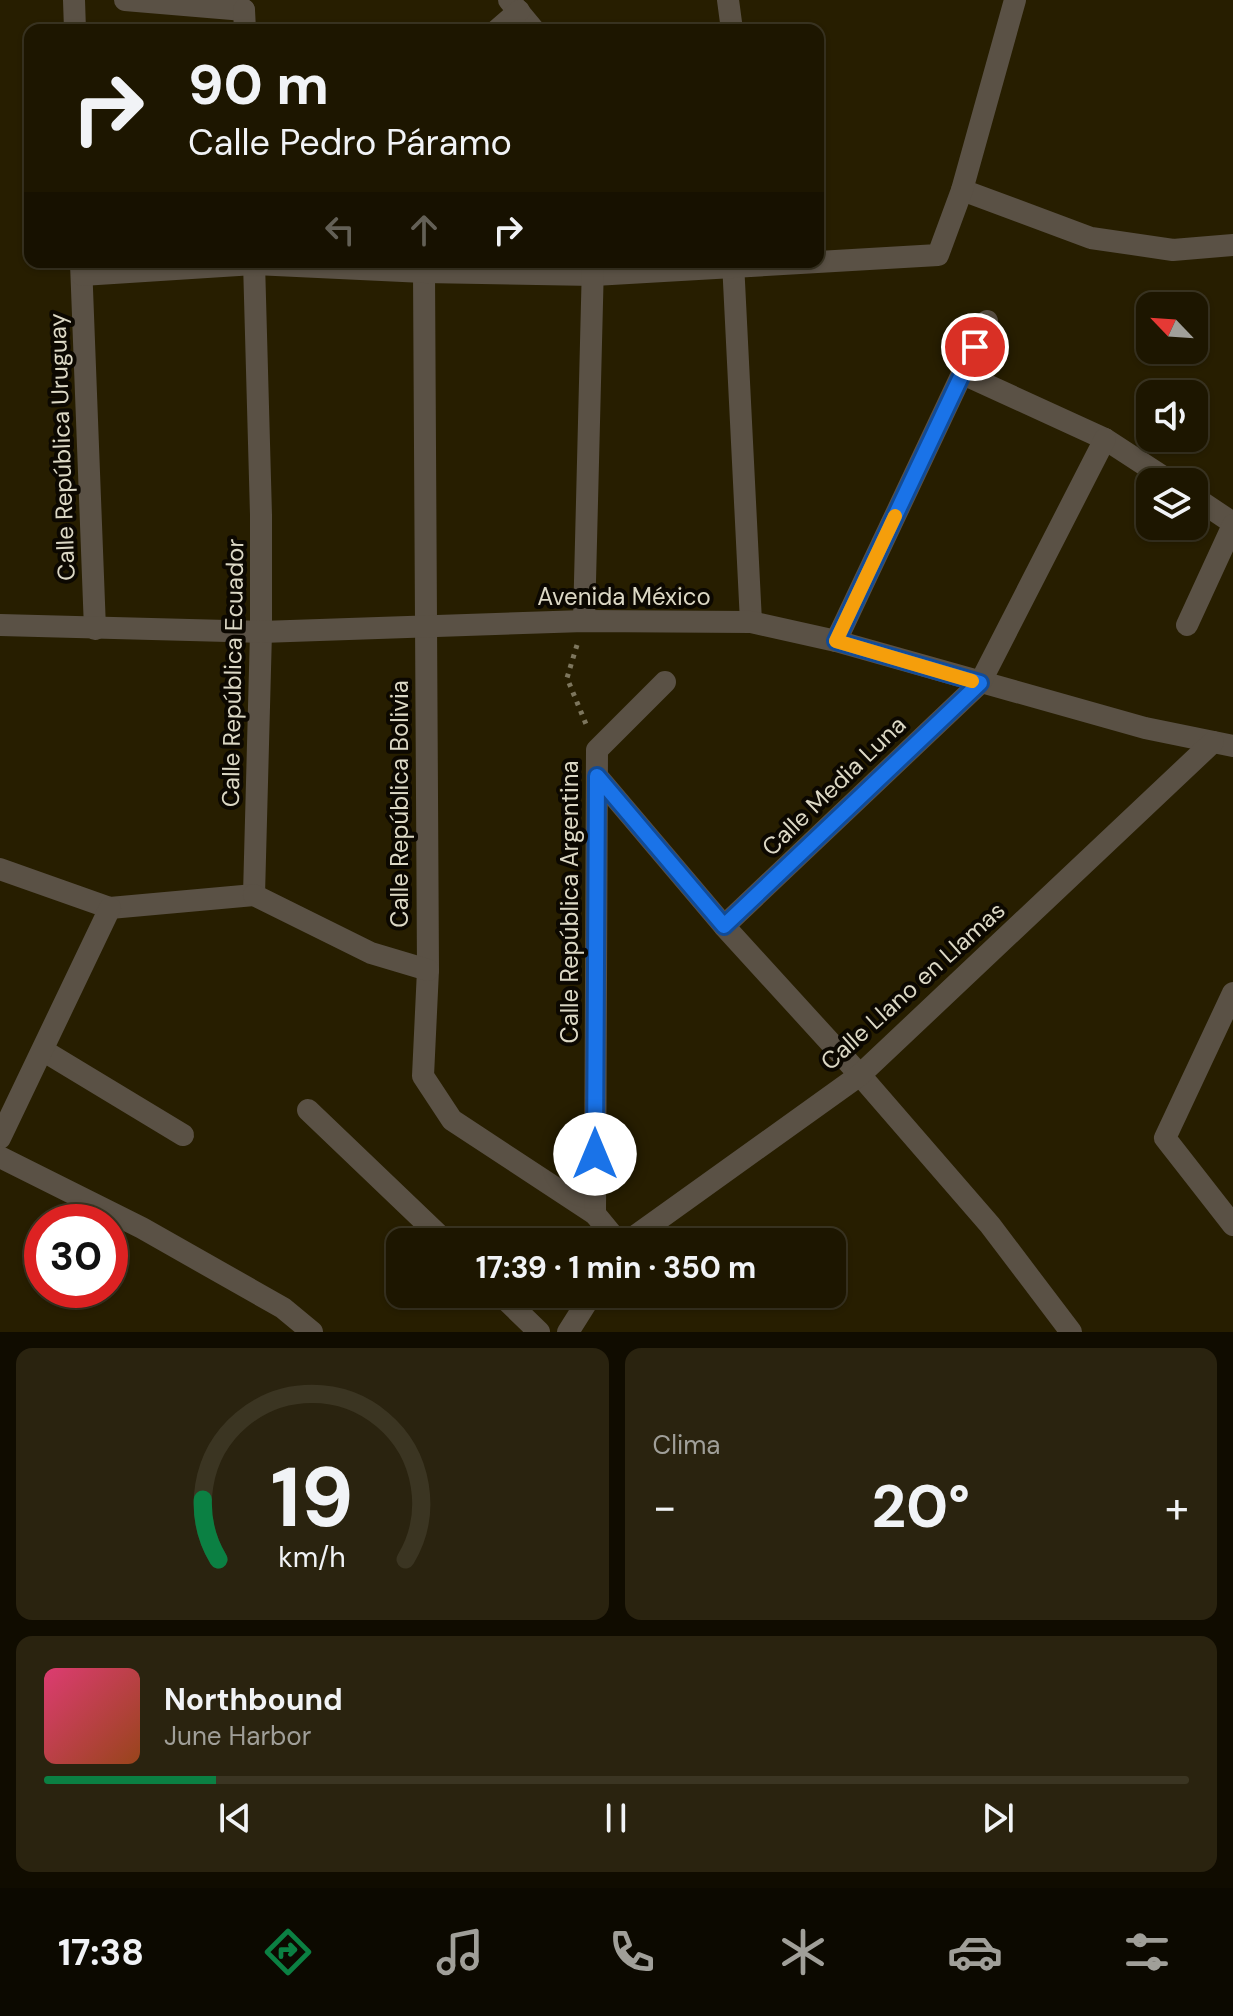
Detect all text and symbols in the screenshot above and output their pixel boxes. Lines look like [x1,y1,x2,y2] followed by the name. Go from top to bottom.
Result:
[188,48,329,121] text: 90 m
[56,56,160,160] icon: right
[188,119,512,166] text: Calle Pedro Páramo
[318,208,362,252] icon: left
[402,208,446,252] icon: ahead
[486,208,530,252] icon: right
[1136,292,1208,364] north arrow
[1136,292,1208,540] map controls
[41,313,82,581] street label: Calle República Uruguay
[941,313,1009,381] pin
[953,325,997,369] icon: arrive
[1136,380,1208,452] button: sound
[1136,468,1208,540] button: layers
[215,538,250,807] street label: Calle República Ecuador
[537,581,711,612] street label: Avenida México
[384,680,415,928] street label: Calle República Bolivia
[755,709,912,862] street label: Calle Media Luna
[554,760,585,1044] street label: Calle República Argentina
[814,895,1011,1077] street label: Calle Llano en Llamas
[553,1112,637,1196] position arrow
[24,1204,128,1308] speed limit sign: 30
[476,1248,756,1287] text: 17:39 · 1 min · 350 m
[653,1428,721,1462] text: Clima
[271,1443,354,1552] text: 19
[872,1467,970,1546] text: 20°
[653,1478,677,1536] text: −
[1165,1478,1189,1536] text: +
[278,1539,346,1576] text: km/h
[164,1680,343,1719] text: Northbound
[164,1719,311,1753] text: June Harbor
[213,1796,257,1840] icon: previous
[594,1796,638,1840] icon: pause
[976,1796,1020,1840] icon: next
[260,1924,316,1980] icon: directions
[432,1924,488,1980] icon: music
[604,1924,660,1980] icon: phone
[775,1924,831,1980] icon: climate
[947,1924,1003,1980] icon: car
[1119,1924,1175,1980] icon: filters
[58,1929,144,1976] text: 17:38

